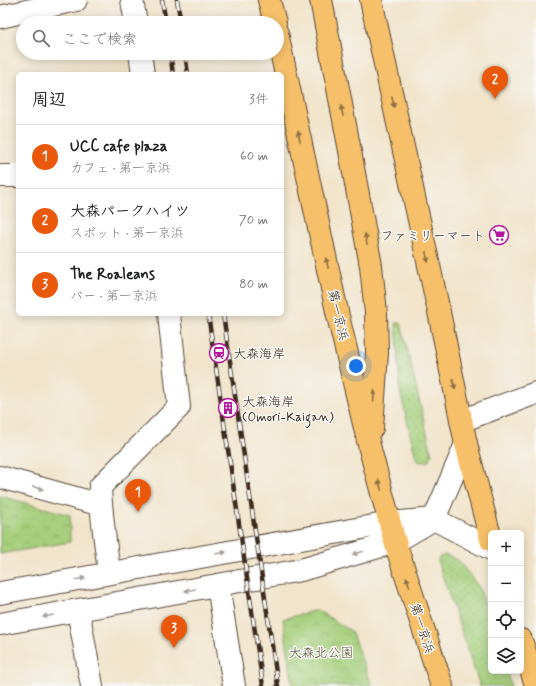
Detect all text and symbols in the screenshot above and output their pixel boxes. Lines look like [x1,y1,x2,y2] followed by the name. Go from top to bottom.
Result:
[16,16,284,60] search box
[30,27,52,49] icon: search
[62,30,137,50] text: ここで検索
[482,66,508,99] pin: 2
[32,89,66,111] text: 周辺
[249,91,268,108] text: 3件
[390,96,396,109] one-way arrow
[339,105,345,117] one-way arrow
[296,130,302,142] one-way arrow
[70,137,168,157] text: UCC cafe plaza
[42,148,48,165] text: 1
[240,148,268,165] text: 60 m
[70,160,171,177] text: カフェ · 第一京浜
[70,202,190,222] text: 大森パークハイツ
[42,212,48,229] text: 2
[239,212,268,229] text: 70 m
[488,224,510,246] supermarket icon: ファミリーマート
[70,225,184,242] text: スポット · 第一京浜
[381,228,485,245] place label: ファミリーマート
[362,233,368,245] one-way arrow
[424,251,430,263] one-way arrow
[324,257,330,270] one-way arrow
[70,265,155,285] text: The Roaleans
[42,276,48,293] text: 3
[239,276,268,293] text: 80 m
[70,288,158,305] text: バー · 第一京浜
[323,288,352,343] street label: 第一京浜
[208,342,230,364] station icon: 大森海岸
[233,346,285,363] place label: 大森海岸
[346,356,366,376] your location
[451,378,457,390] one-way arrow
[371,390,378,402] one-way arrow
[242,394,334,428] place label: 大森海岸 (Omori-Kaigan)
[217,397,239,419] building icon: 大森海岸 (Omori-Kaigan)
[125,479,151,512] pin: 1
[377,479,383,491] one-way arrow
[31,485,44,491] one-way arrow
[488,530,524,674] map controls
[488,530,524,566] button: +
[215,550,228,556] one-way arrow
[351,550,363,556] one-way arrow
[488,566,524,602] button: −
[74,575,86,581] one-way arrow
[405,576,411,588] one-way arrow
[184,587,196,593] one-way arrow
[405,601,438,656] street label: 第一京浜
[488,602,524,638] button: locate
[42,613,54,619] one-way arrow
[161,615,187,648] pin: 3
[488,638,524,674] button: layers
[288,645,354,662] park label: 大森北公園

